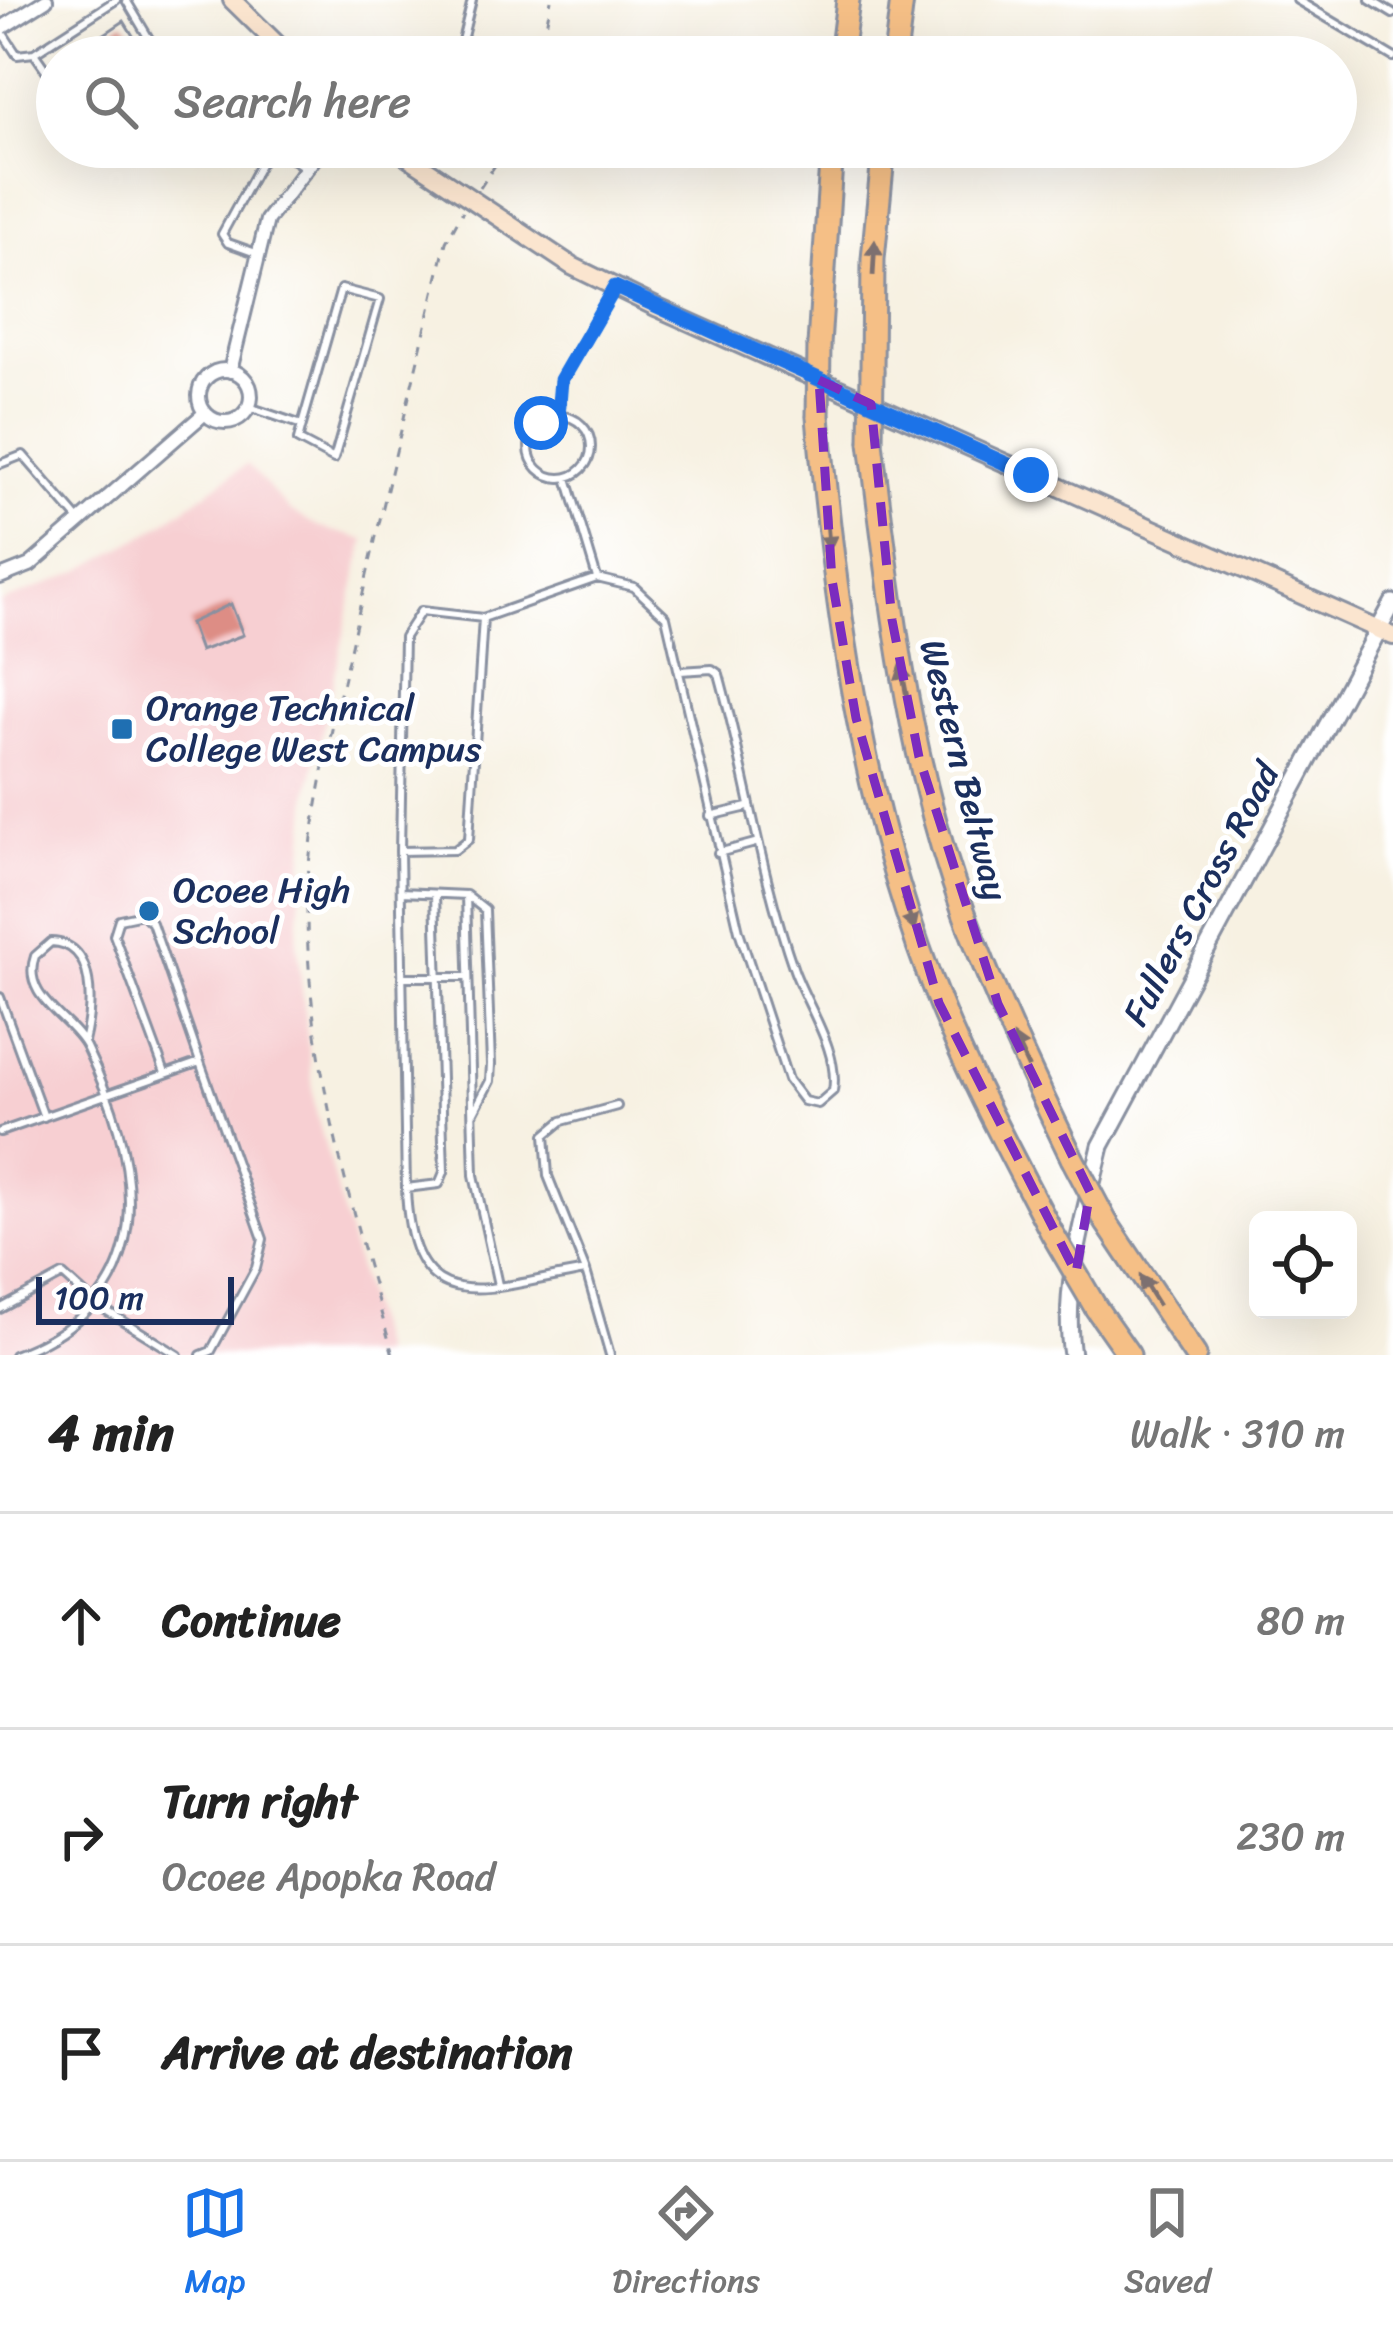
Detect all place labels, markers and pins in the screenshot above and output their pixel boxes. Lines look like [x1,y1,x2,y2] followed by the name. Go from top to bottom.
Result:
[146,676,482,781] place label: Orange Technical College West Campus
[109,716,135,742] marker: Orange Technical College West Campus
[173,858,350,963] place label: Ocoee High School
[136,898,162,924] marker: Ocoee High School

